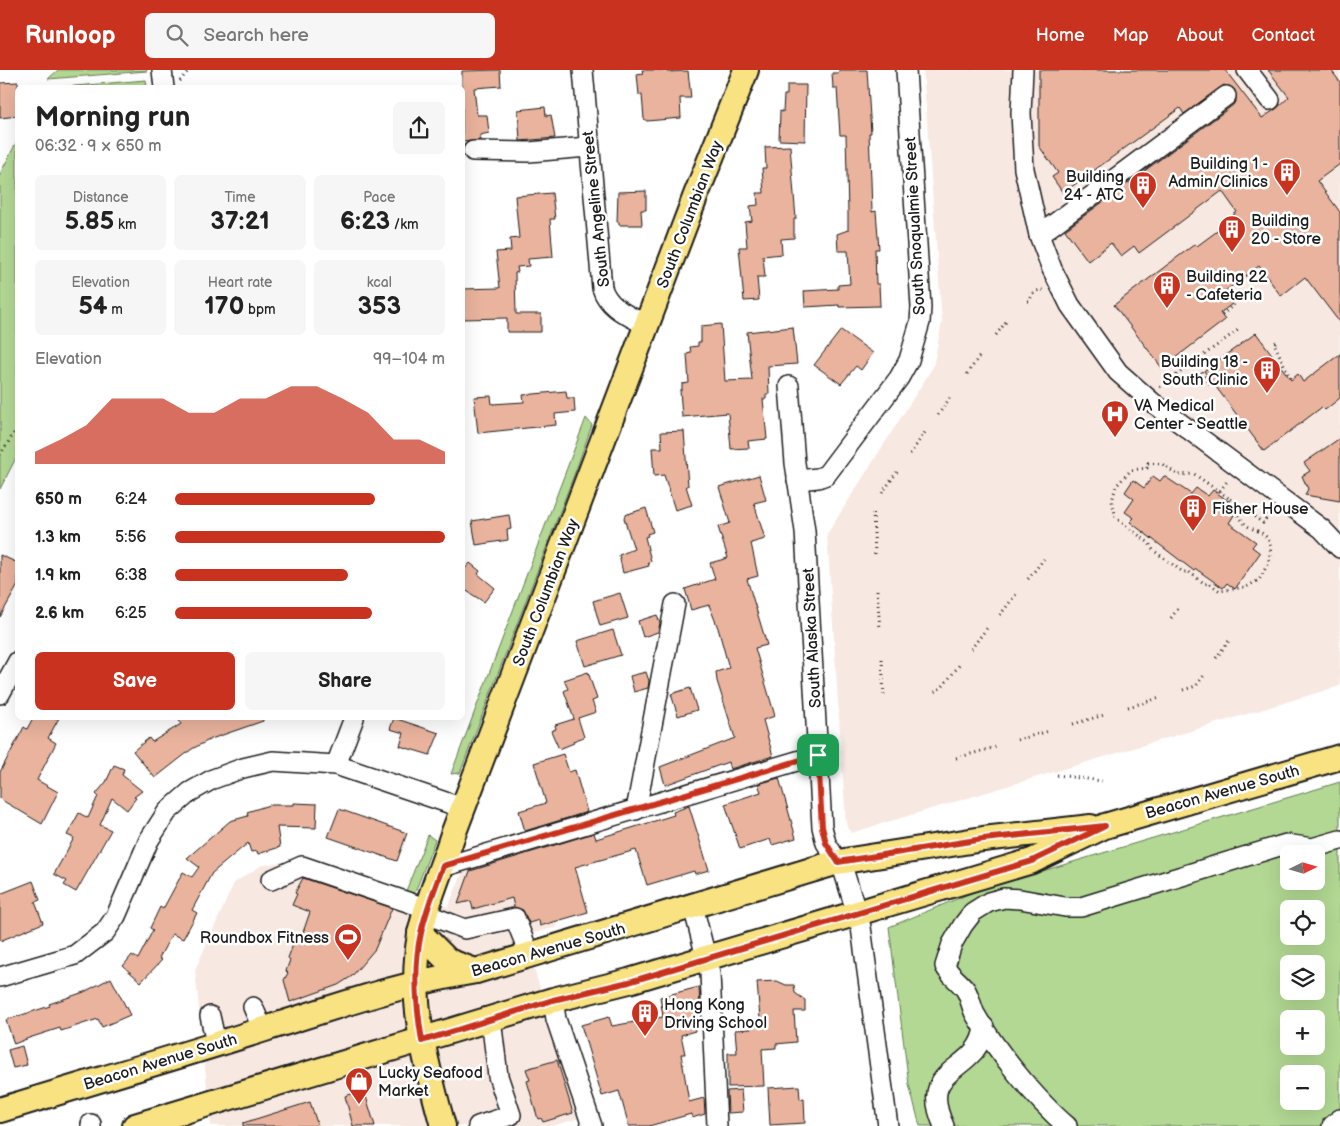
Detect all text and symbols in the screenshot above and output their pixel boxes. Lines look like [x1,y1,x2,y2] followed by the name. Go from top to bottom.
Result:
[145,13,495,58] search box
[25,21,115,50] text: Runloop
[163,21,191,49] icon: search
[203,24,309,47] text: Search here
[1036,25,1085,46] text: Home
[1113,25,1149,46] text: Map
[1177,25,1224,46] text: About
[1252,25,1315,46] text: Contact
[35,101,190,134] text: Morning run
[393,102,445,154] button: share
[579,130,614,288] street label: South Angeline Street
[901,136,930,315] street label: South Snoqualmie Street
[35,137,162,156] text: 06:32 · 9 × 650 m
[654,137,728,291] street label: South Columbian Way
[1168,155,1268,192] place label: Building 1 - Admin/Clinics
[1272,157,1302,196] building icon: Building 1 - Admin/Clinics
[1064,168,1124,205] place label: Building 24 - ATC
[1128,170,1158,209] building icon: Building 24 - ATC
[73,189,129,206] text: Distance
[224,189,256,206] text: Time
[363,189,395,206] text: Pace
[65,206,114,237] text: 5.85
[210,206,270,237] text: 37:21
[340,206,390,237] text: 6:23
[1251,212,1321,249] place label: Building 20 - Store
[1217,214,1247,253] building icon: Building 20 - Store
[114,216,136,233] text: km
[390,216,419,233] text: /km
[1186,268,1268,305] place label: Building 22 - Cafeteria
[1152,270,1182,309] building icon: Building 22 - Cafeteria
[71,274,130,291] text: Elevation
[208,274,272,291] text: Heart rate
[367,274,392,291] text: kcal
[78,291,108,322] text: 54
[204,291,244,322] text: 170
[358,291,401,322] text: 353
[108,301,123,318] text: m
[244,301,276,318] text: bpm
[35,350,102,369] text: Elevation
[373,350,445,369] text: 99–104 m
[1160,353,1248,390] place label: Building 18 - South Clinic
[1252,355,1282,394] building icon: Building 18 - South Clinic
[1134,397,1248,434] place label: VA Medical Center - Seattle
[1100,399,1130,438] hospital icon: VA Medical Center - Seattle
[35,490,82,509] text: 650 m
[115,490,147,509] text: 6:24
[1178,493,1208,532] building icon: Fisher House
[1212,500,1309,519] place label: Fisher House
[510,515,584,669] street label: South Columbian Way
[35,528,81,547] text: 1.3 km
[115,528,146,547] text: 5:56
[35,566,81,585] text: 1.9 km
[115,566,147,585] text: 6:38
[799,567,826,709] street label: South Alaska Street
[35,604,84,623] text: 2.6 km
[115,604,147,623] text: 6:25
[35,652,235,710] button: Save
[245,652,445,710] button: Share
[797,734,839,776] pin
[804,741,832,769] icon: arrive
[1143,761,1302,824] street label: Beacon Avenue South
[1280,845,1325,890] north arrow
[1280,845,1325,1110] map controls
[1280,900,1325,945] button: locate
[469,919,628,982] street label: Beacon Avenue South
[333,922,363,961] sports icon: Roundbox Fitness
[200,929,329,948] place label: Roundbox Fitness
[1280,955,1325,1000] button: layers
[664,996,767,1033] place label: Hong Kong Driving School
[630,998,660,1037] building icon: Hong Kong Driving School
[1280,1010,1325,1055] button: +
[81,1030,240,1095] street label: Beacon Avenue South
[378,1064,483,1101] place label: Lucky Seafood Market
[1280,1065,1325,1110] button: −
[344,1066,374,1105] shop icon: Lucky Seafood Market

